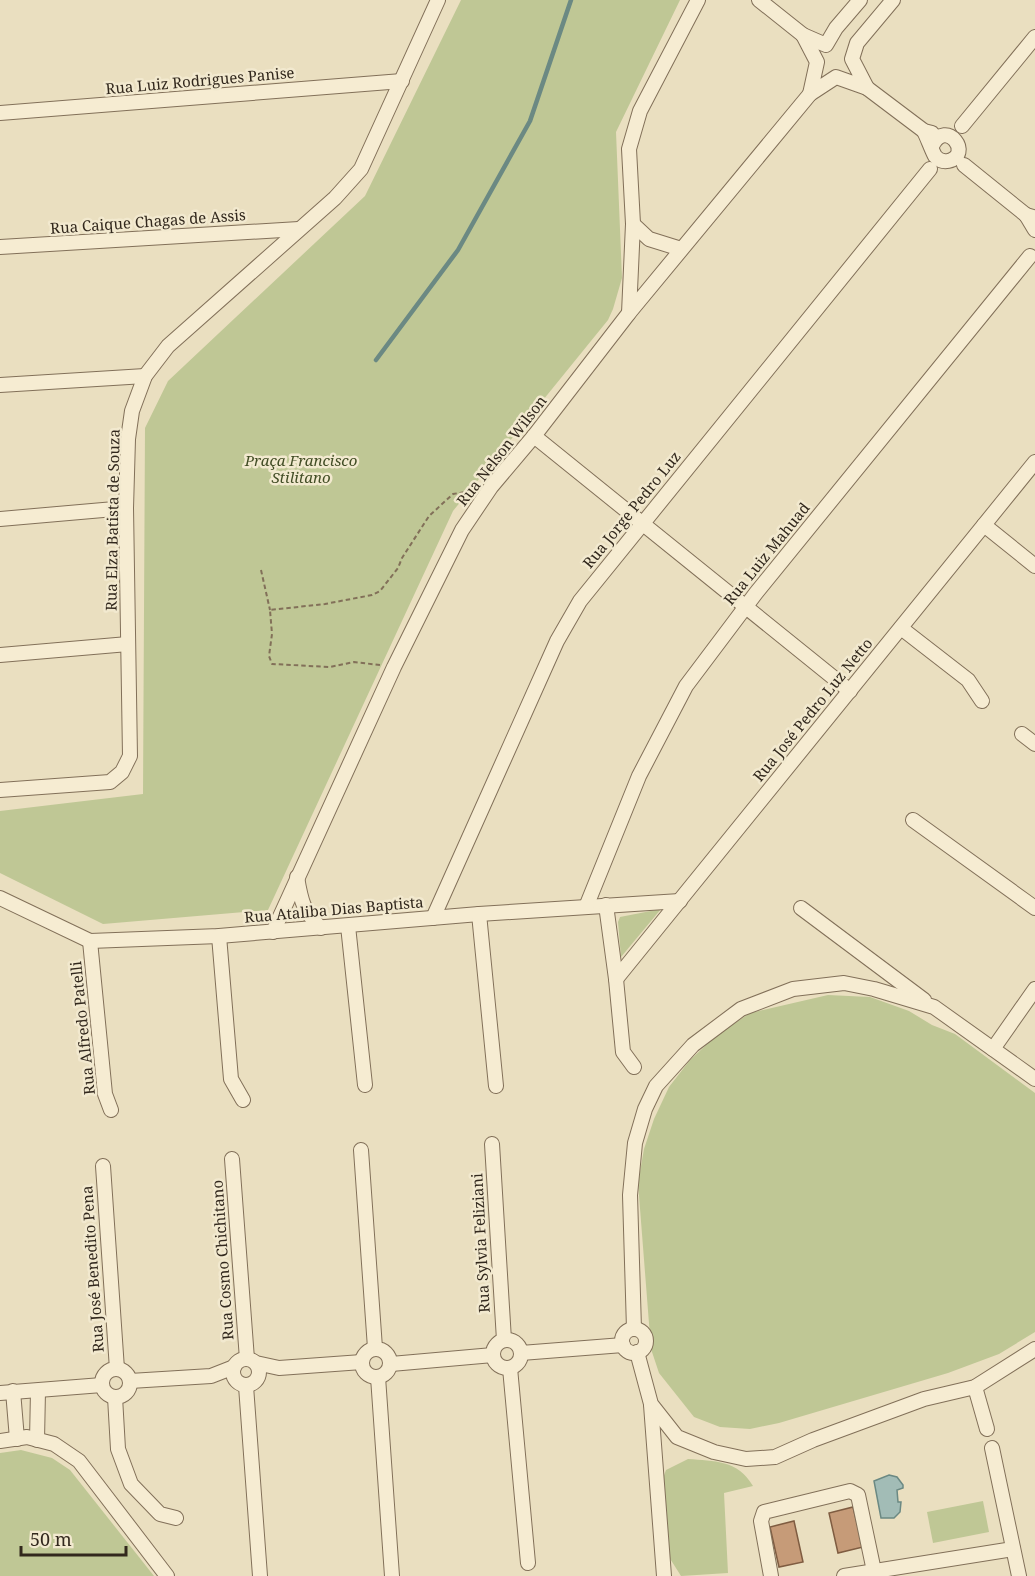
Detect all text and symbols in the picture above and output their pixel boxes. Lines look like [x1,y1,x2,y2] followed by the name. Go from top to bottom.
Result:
[105,62,295,98] street label: Rua Luiz Rodrigues Panise
[49,204,247,238] street label: Rua Caique Chagas de Assis
[452,391,551,510] street label: Rua Nelson Wilson
[100,429,124,611] street label: Rua Elza Batista de Souza
[578,447,685,572] street label: Rua Jorge Pedro Luz
[244,450,357,487] park label: Praça Francisco Stilitano
[719,498,814,609] street label: Rua Luiz Mahuad
[748,633,876,785] street label: Rua José Pedro Luz Netto
[243,891,424,927] street label: Rua Ataliba Dias Baptista
[65,960,99,1096] street label: Rua Alfredo Patelli
[466,1173,494,1313] street label: Rua Sylvia Feliziani
[206,1179,238,1341] street label: Rua Cosmo Chichitano
[76,1185,108,1353] street label: Rua José Benedito Pena
[21,1519,126,1557] scale bar
[30,1527,72,1551] text: 50 m

